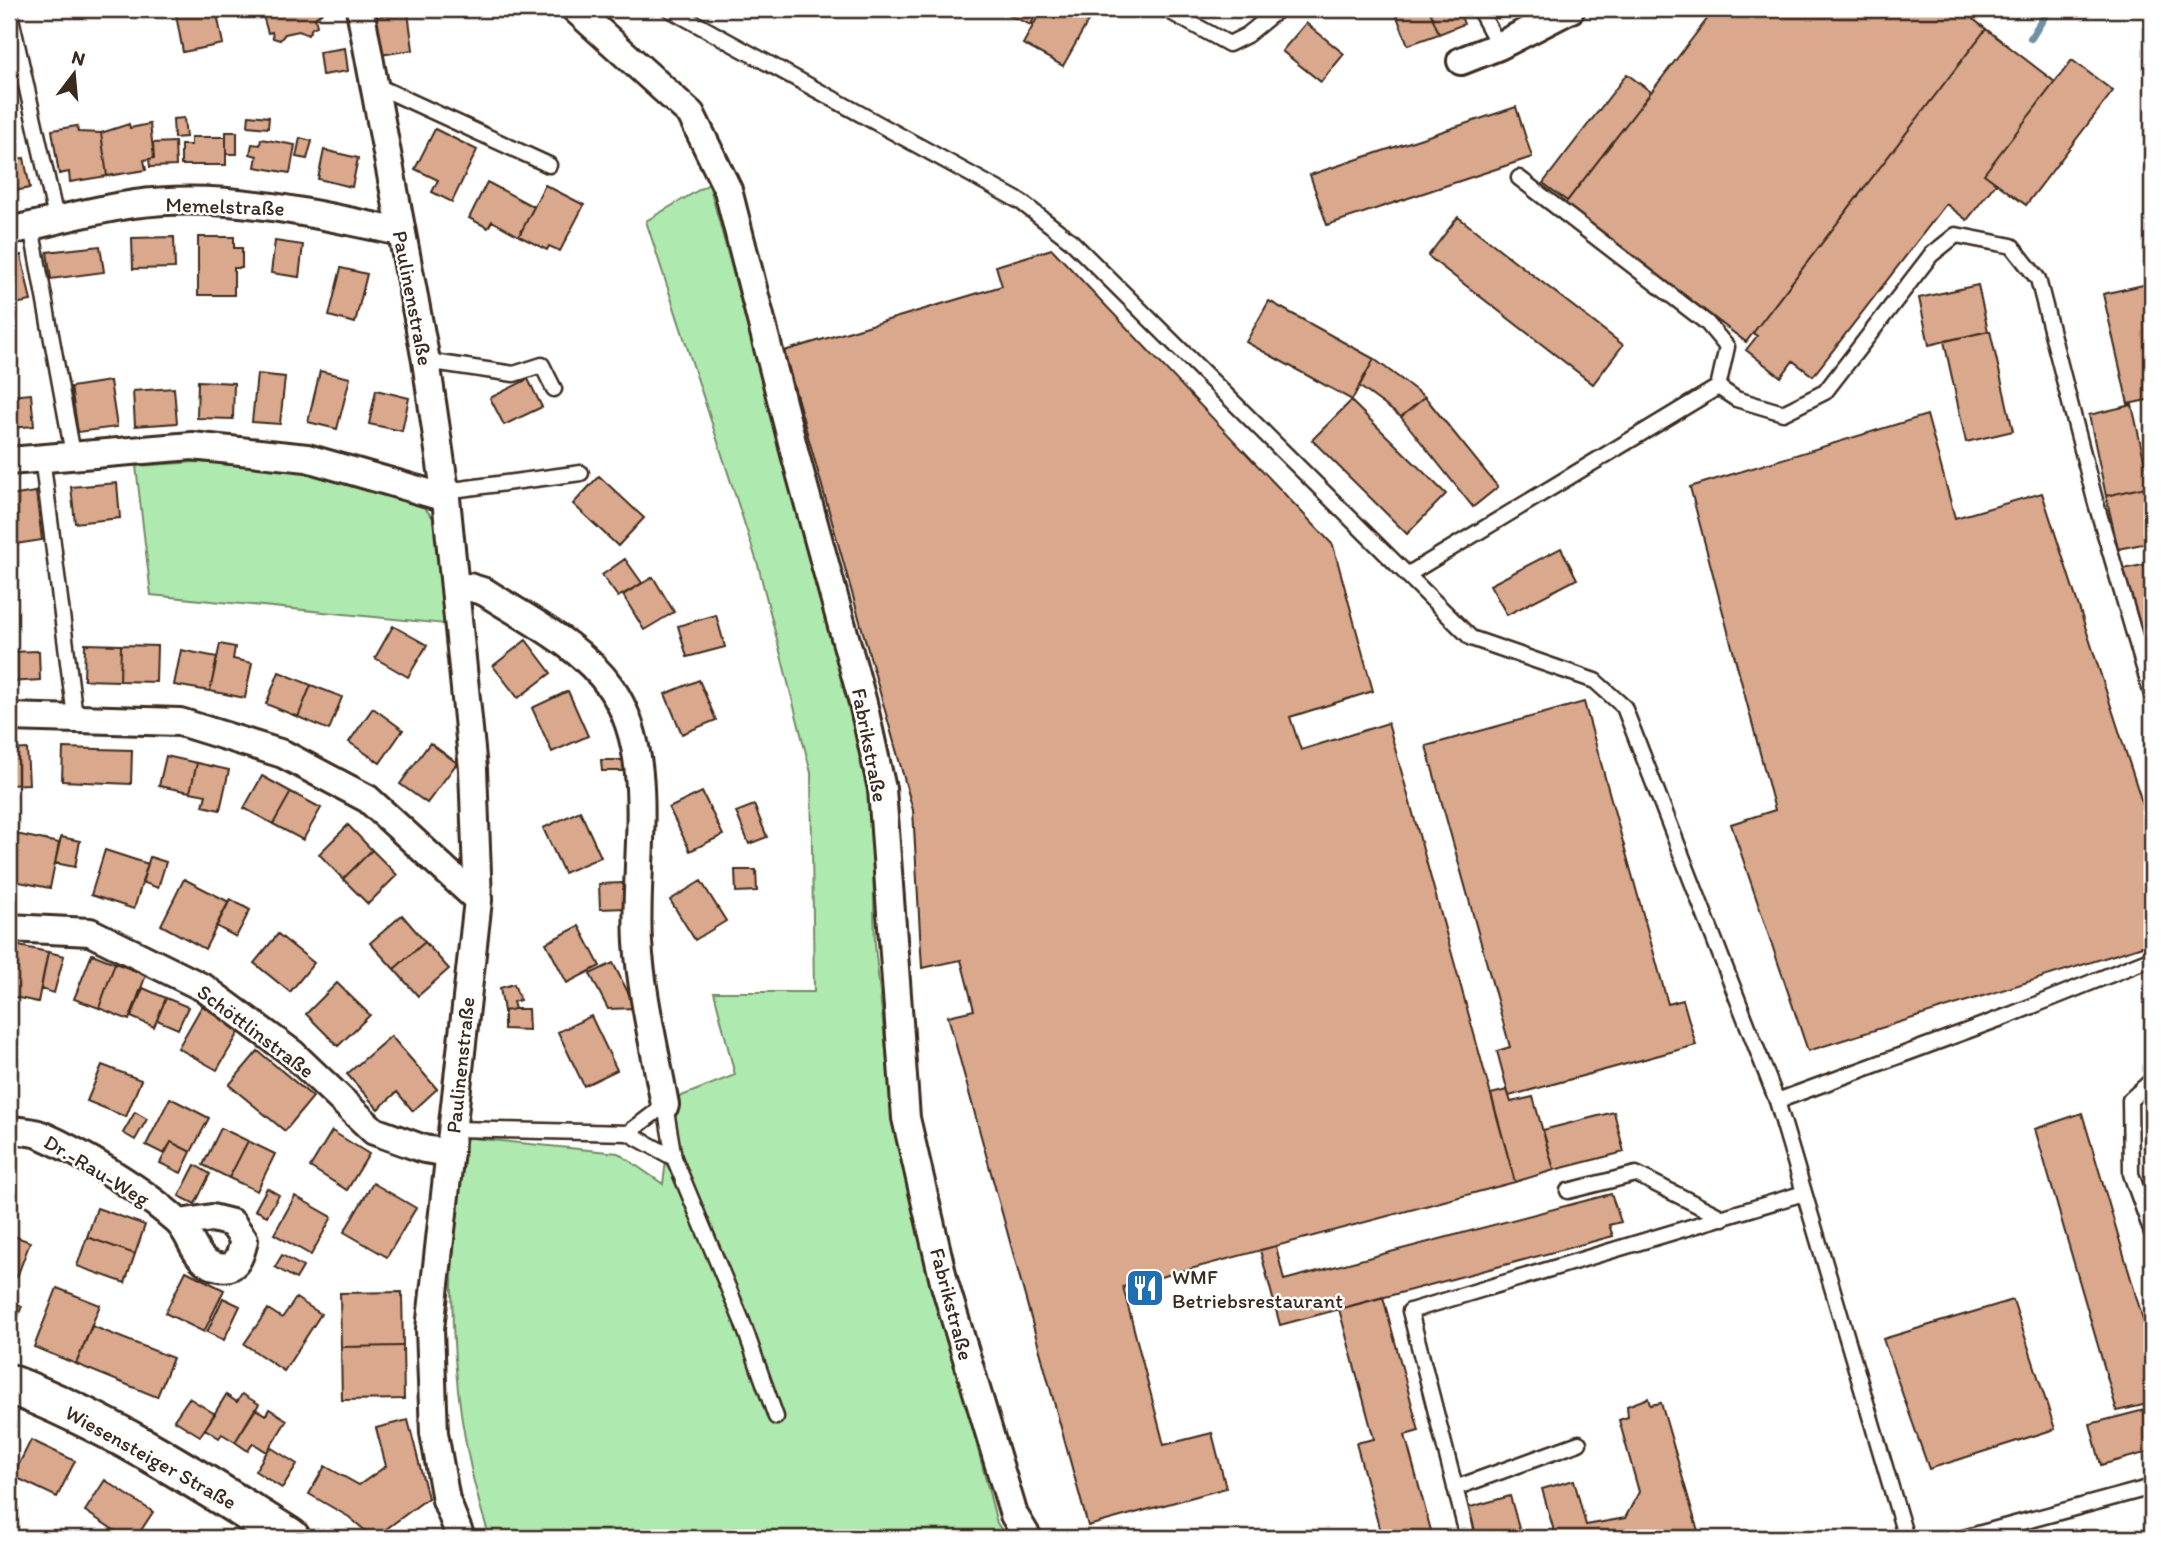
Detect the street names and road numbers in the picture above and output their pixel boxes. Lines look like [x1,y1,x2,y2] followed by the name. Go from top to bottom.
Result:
[165,191,285,221] street label: Memelstraße
[388,228,438,368] street label: Paulinenstraße
[847,686,893,804] street label: Fabrikstraße
[192,979,320,1083] street label: Schöttlinstraße
[440,996,480,1134] street label: Paulinenstraße
[40,1129,154,1211] street label: Dr.-Rau-Weg
[925,1245,979,1363] street label: Fabrikstraße
[61,1400,241,1514] street label: Wiesensteiger Straße

